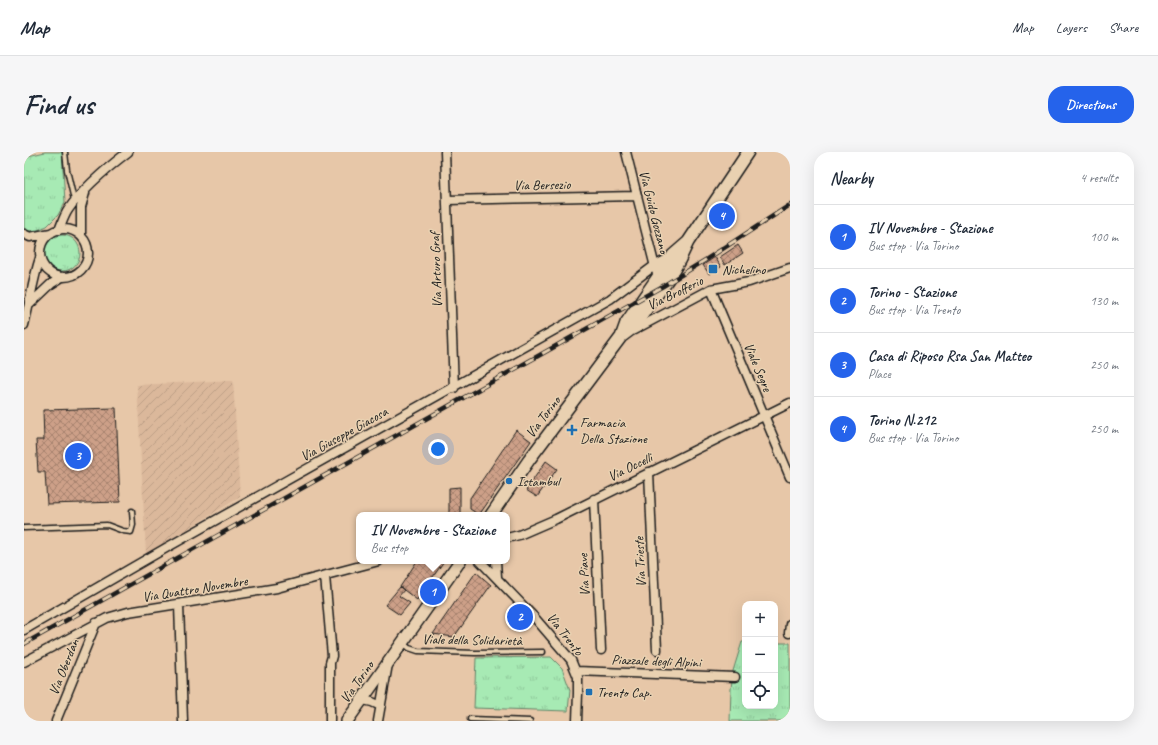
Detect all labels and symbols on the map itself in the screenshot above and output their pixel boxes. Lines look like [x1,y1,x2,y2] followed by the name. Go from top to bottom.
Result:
[635,169,673,257] street label: Via Guido Gozzano
[514,176,571,194] street label: Via Bersezio
[709,201,735,231] pin: 4
[426,229,446,308] street label: Via Arturo Graf
[722,261,766,278] place label: Nichelino
[707,263,719,275] marker: Nichelino
[644,272,707,314] street label: Via Brofferio
[740,340,776,395] street label: Viale Segre
[522,391,565,441] street label: Via Torino
[297,403,391,465] street label: Via Giuseppe Giacosa
[580,414,648,447] place label: Farmacia Della Stazione
[567,425,577,435] marker: Farmacia Della Stazione
[428,439,448,459] your location
[65,441,91,471] pin: 3
[605,448,657,485] street label: Via Occelli
[517,473,562,490] place label: Istambul
[504,476,514,486] marker: Istambul
[630,535,650,588] street label: Via Trieste
[574,552,594,597] street label: Via Piave
[141,572,250,606] street label: Via Quattro Novembre
[420,577,446,607] pin: 1
[507,602,533,632] pin: 2
[543,609,588,660] street label: Via Trento
[422,631,523,649] street label: Viale della Solidarietà
[45,636,83,698] street label: Via Oberdan
[611,651,703,671] street label: Piazzale degli Alpini
[336,656,379,706] street label: Via Torino
[597,684,652,701] place label: Trento Cap.
[584,687,594,697] marker: Trento Cap.

